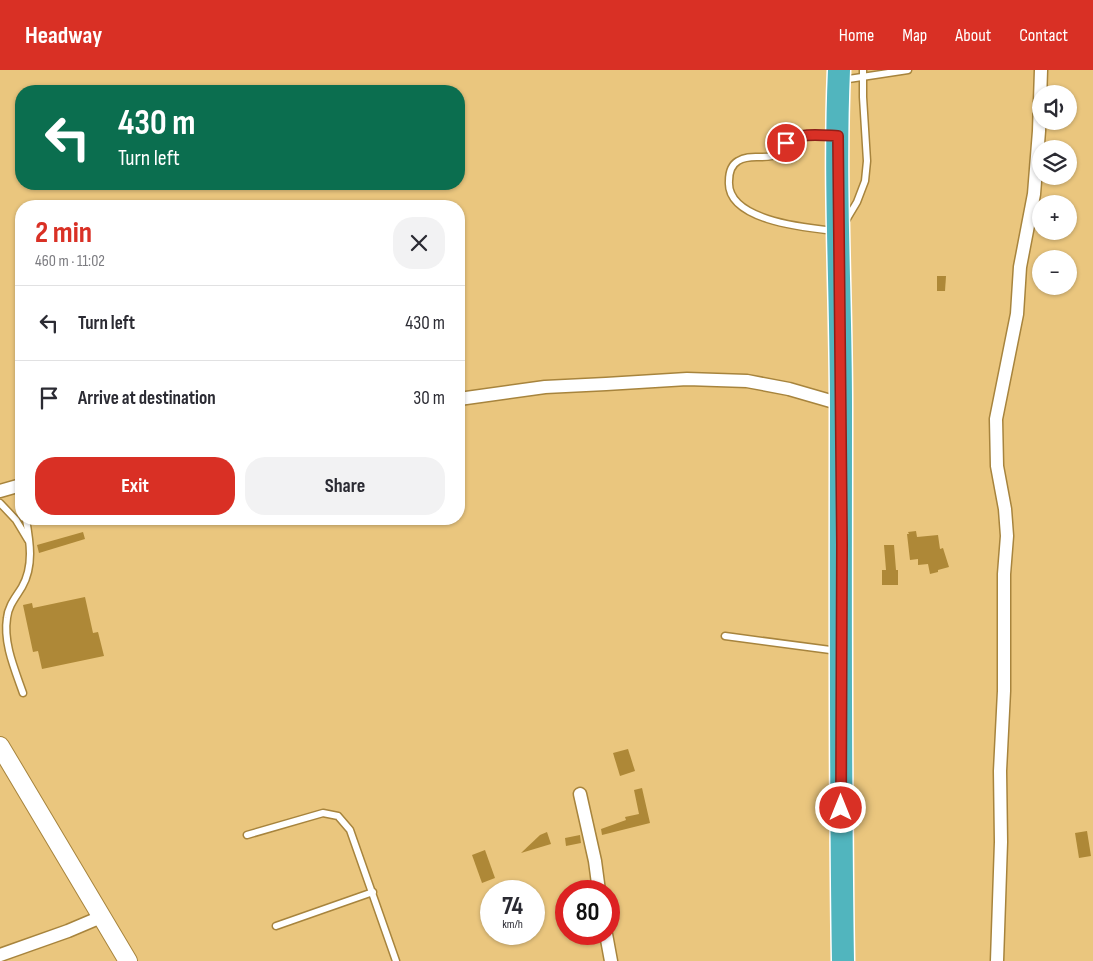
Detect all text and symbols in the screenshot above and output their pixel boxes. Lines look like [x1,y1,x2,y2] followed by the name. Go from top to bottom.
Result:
[25,21,102,50] text: Headway
[839,25,874,46] text: Home
[902,25,927,46] text: Map
[955,25,991,46] text: About
[1019,25,1068,46] text: Contact
[1032,85,1077,295] map controls
[1032,85,1077,130] button: sound
[118,102,195,145] text: 430 m
[35,105,100,170] icon: left
[765,122,807,164] pin
[772,129,800,157] icon: arrive
[1032,140,1077,185] button: layers
[118,145,180,172] text: Turn left
[1032,195,1077,240] button: +
[35,215,92,251] text: 2 min
[393,217,445,269] button: close
[1032,250,1077,295] button: −
[35,252,105,271] text: 460 m · 11:02
[35,309,63,337] icon: left
[78,312,135,335] text: Turn left
[405,312,445,335] text: 430 m
[35,384,63,412] icon: arrive
[78,387,216,410] text: Arrive at destination
[413,387,445,410] text: 30 m
[35,457,235,515] button: Exit
[245,457,445,515] button: Share
[814,781,866,833] position arrow
[555,880,620,945] speed limit sign: 80
[502,891,523,922] text: 74
[502,917,523,932] text: km/h

